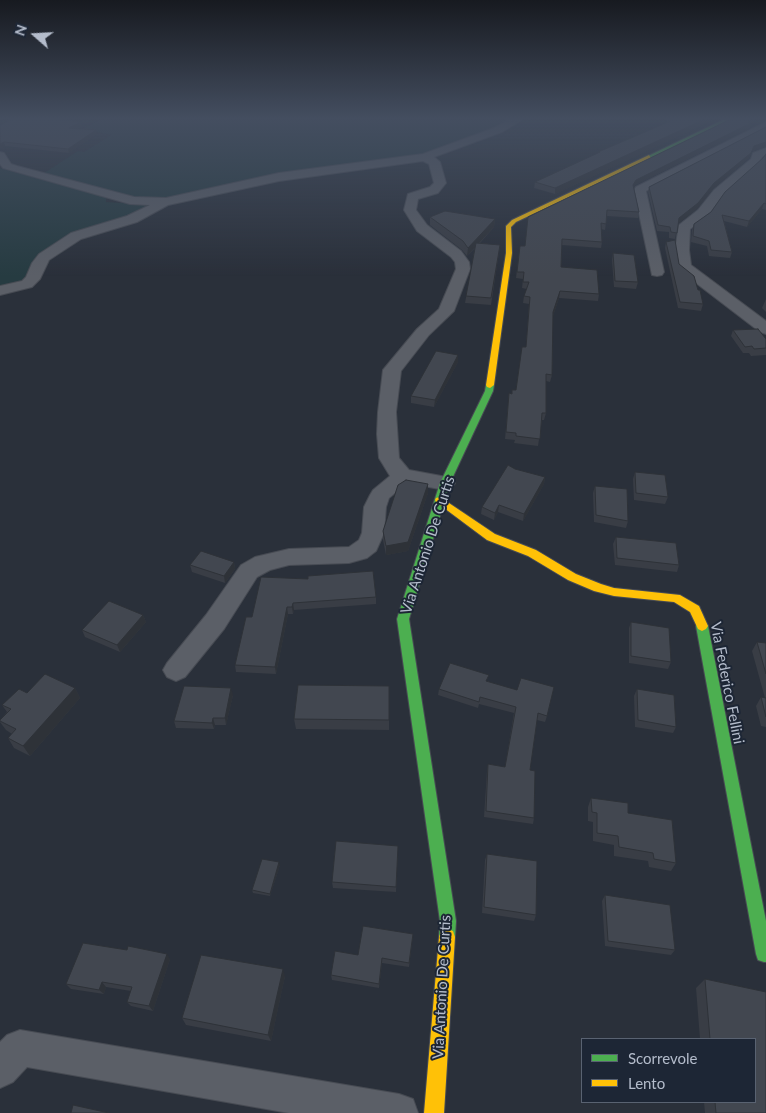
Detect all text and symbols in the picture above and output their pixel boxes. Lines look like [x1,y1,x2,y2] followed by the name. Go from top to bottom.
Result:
[10,10,60,60] north arrow
[11,22,30,38] text: N
[397,474,459,616] street label: Via Antonio De Curtis
[706,620,748,746] street label: Via Federico Fellini
[429,915,455,1059] street label: Via Antonio De Curtis
[581,1038,756,1103] legend
[628,1049,698,1067] text: Scorrevole
[628,1074,665,1092] text: Lento

